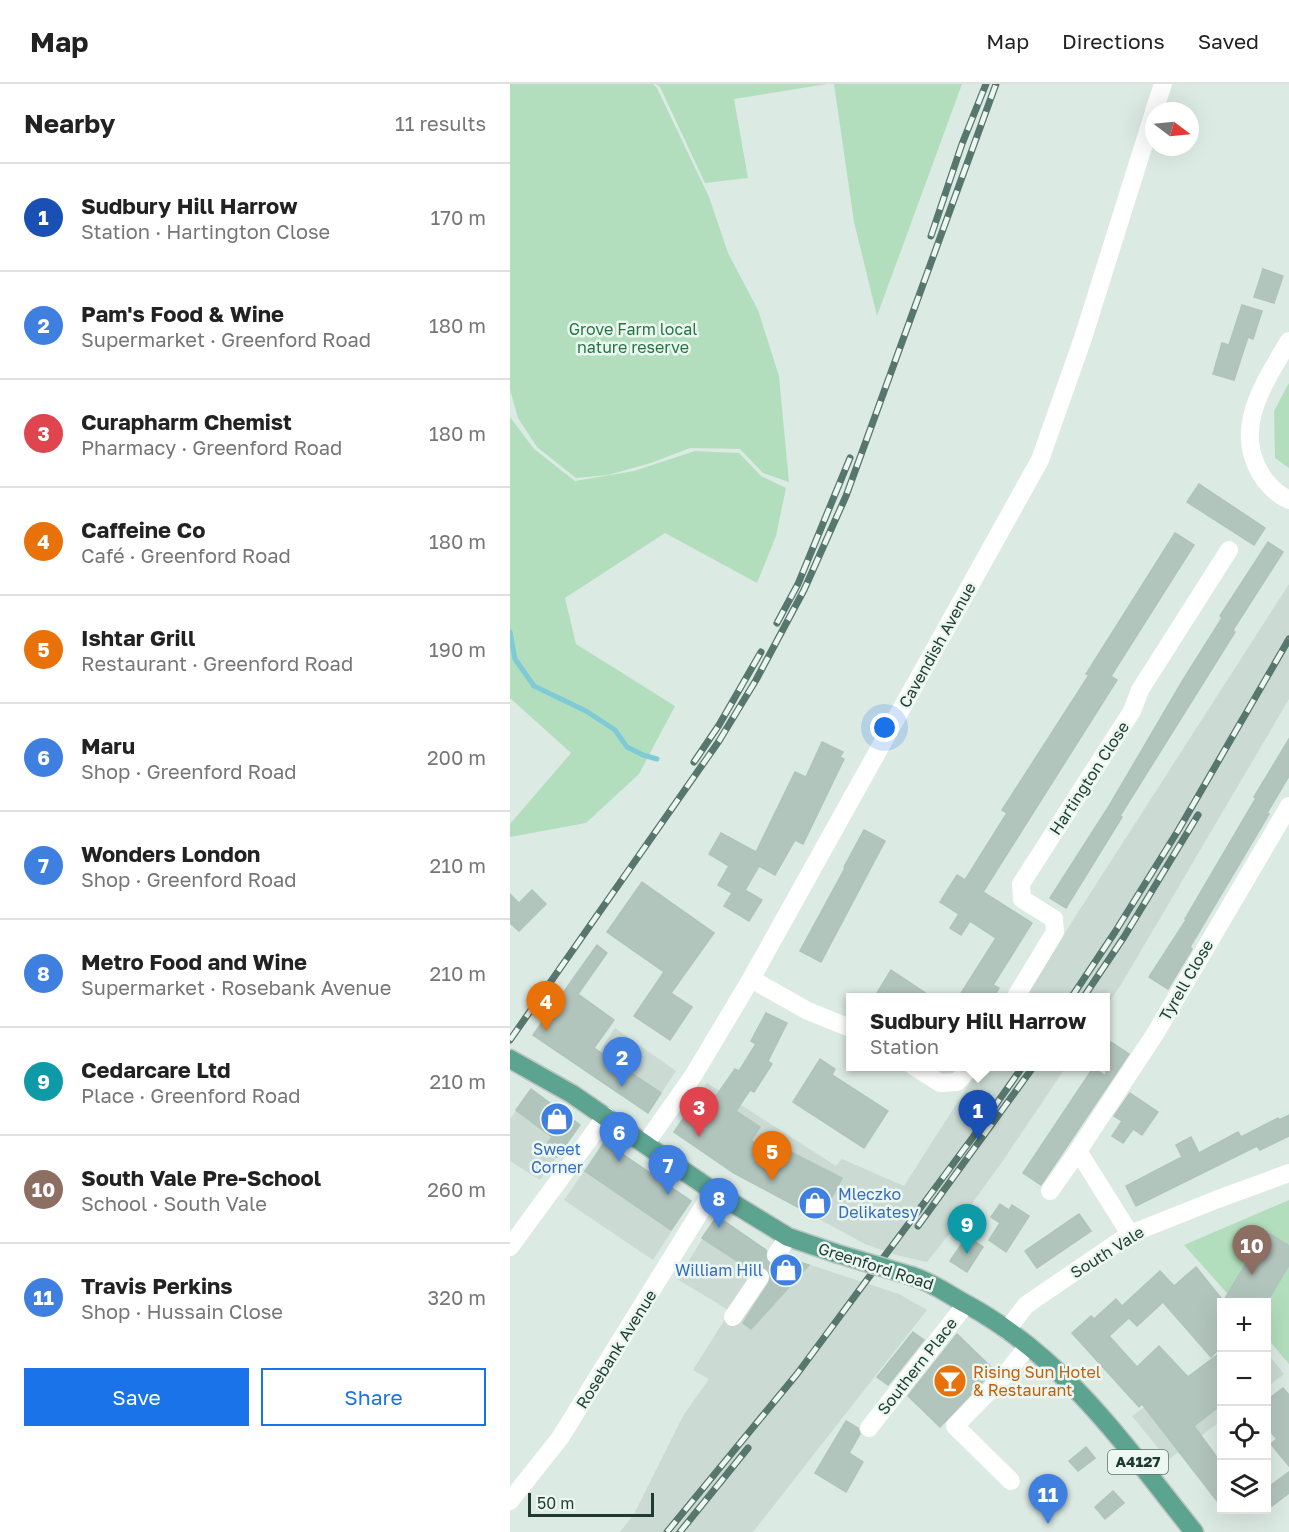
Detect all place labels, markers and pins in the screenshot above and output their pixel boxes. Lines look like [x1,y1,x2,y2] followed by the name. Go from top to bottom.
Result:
[526,982,566,1031] pin: 4
[602,1038,642,1087] pin: 2
[680,1088,718,1137] pin: 3
[958,1090,998,1140] pin: 1
[539,1101,575,1137] shop icon: Sweet Corner
[600,1112,638,1162] pin: 6
[752,1132,792,1181] pin: 5
[531,1139,583,1177] place label: Sweet Corner
[648,1146,688,1195] pin: 7
[700,1178,738,1228] pin: 8
[838,1184,919,1222] place label: Mleczko Delikatesy
[797,1185,833,1221] shop icon: Mleczko Delikatesy
[948,1204,986,1254] pin: 9
[1232,1226,1272,1275] pin: 10
[768,1252,804,1288] shop icon: William Hill
[675,1260,763,1280] place label: William Hill
[973,1362,1101,1400] place label: Rising Sun Hotel & Restaurant
[932,1363,968,1399] bar icon: Rising Sun Hotel & Restaurant
[1028,1474,1068,1524] pin: 11

